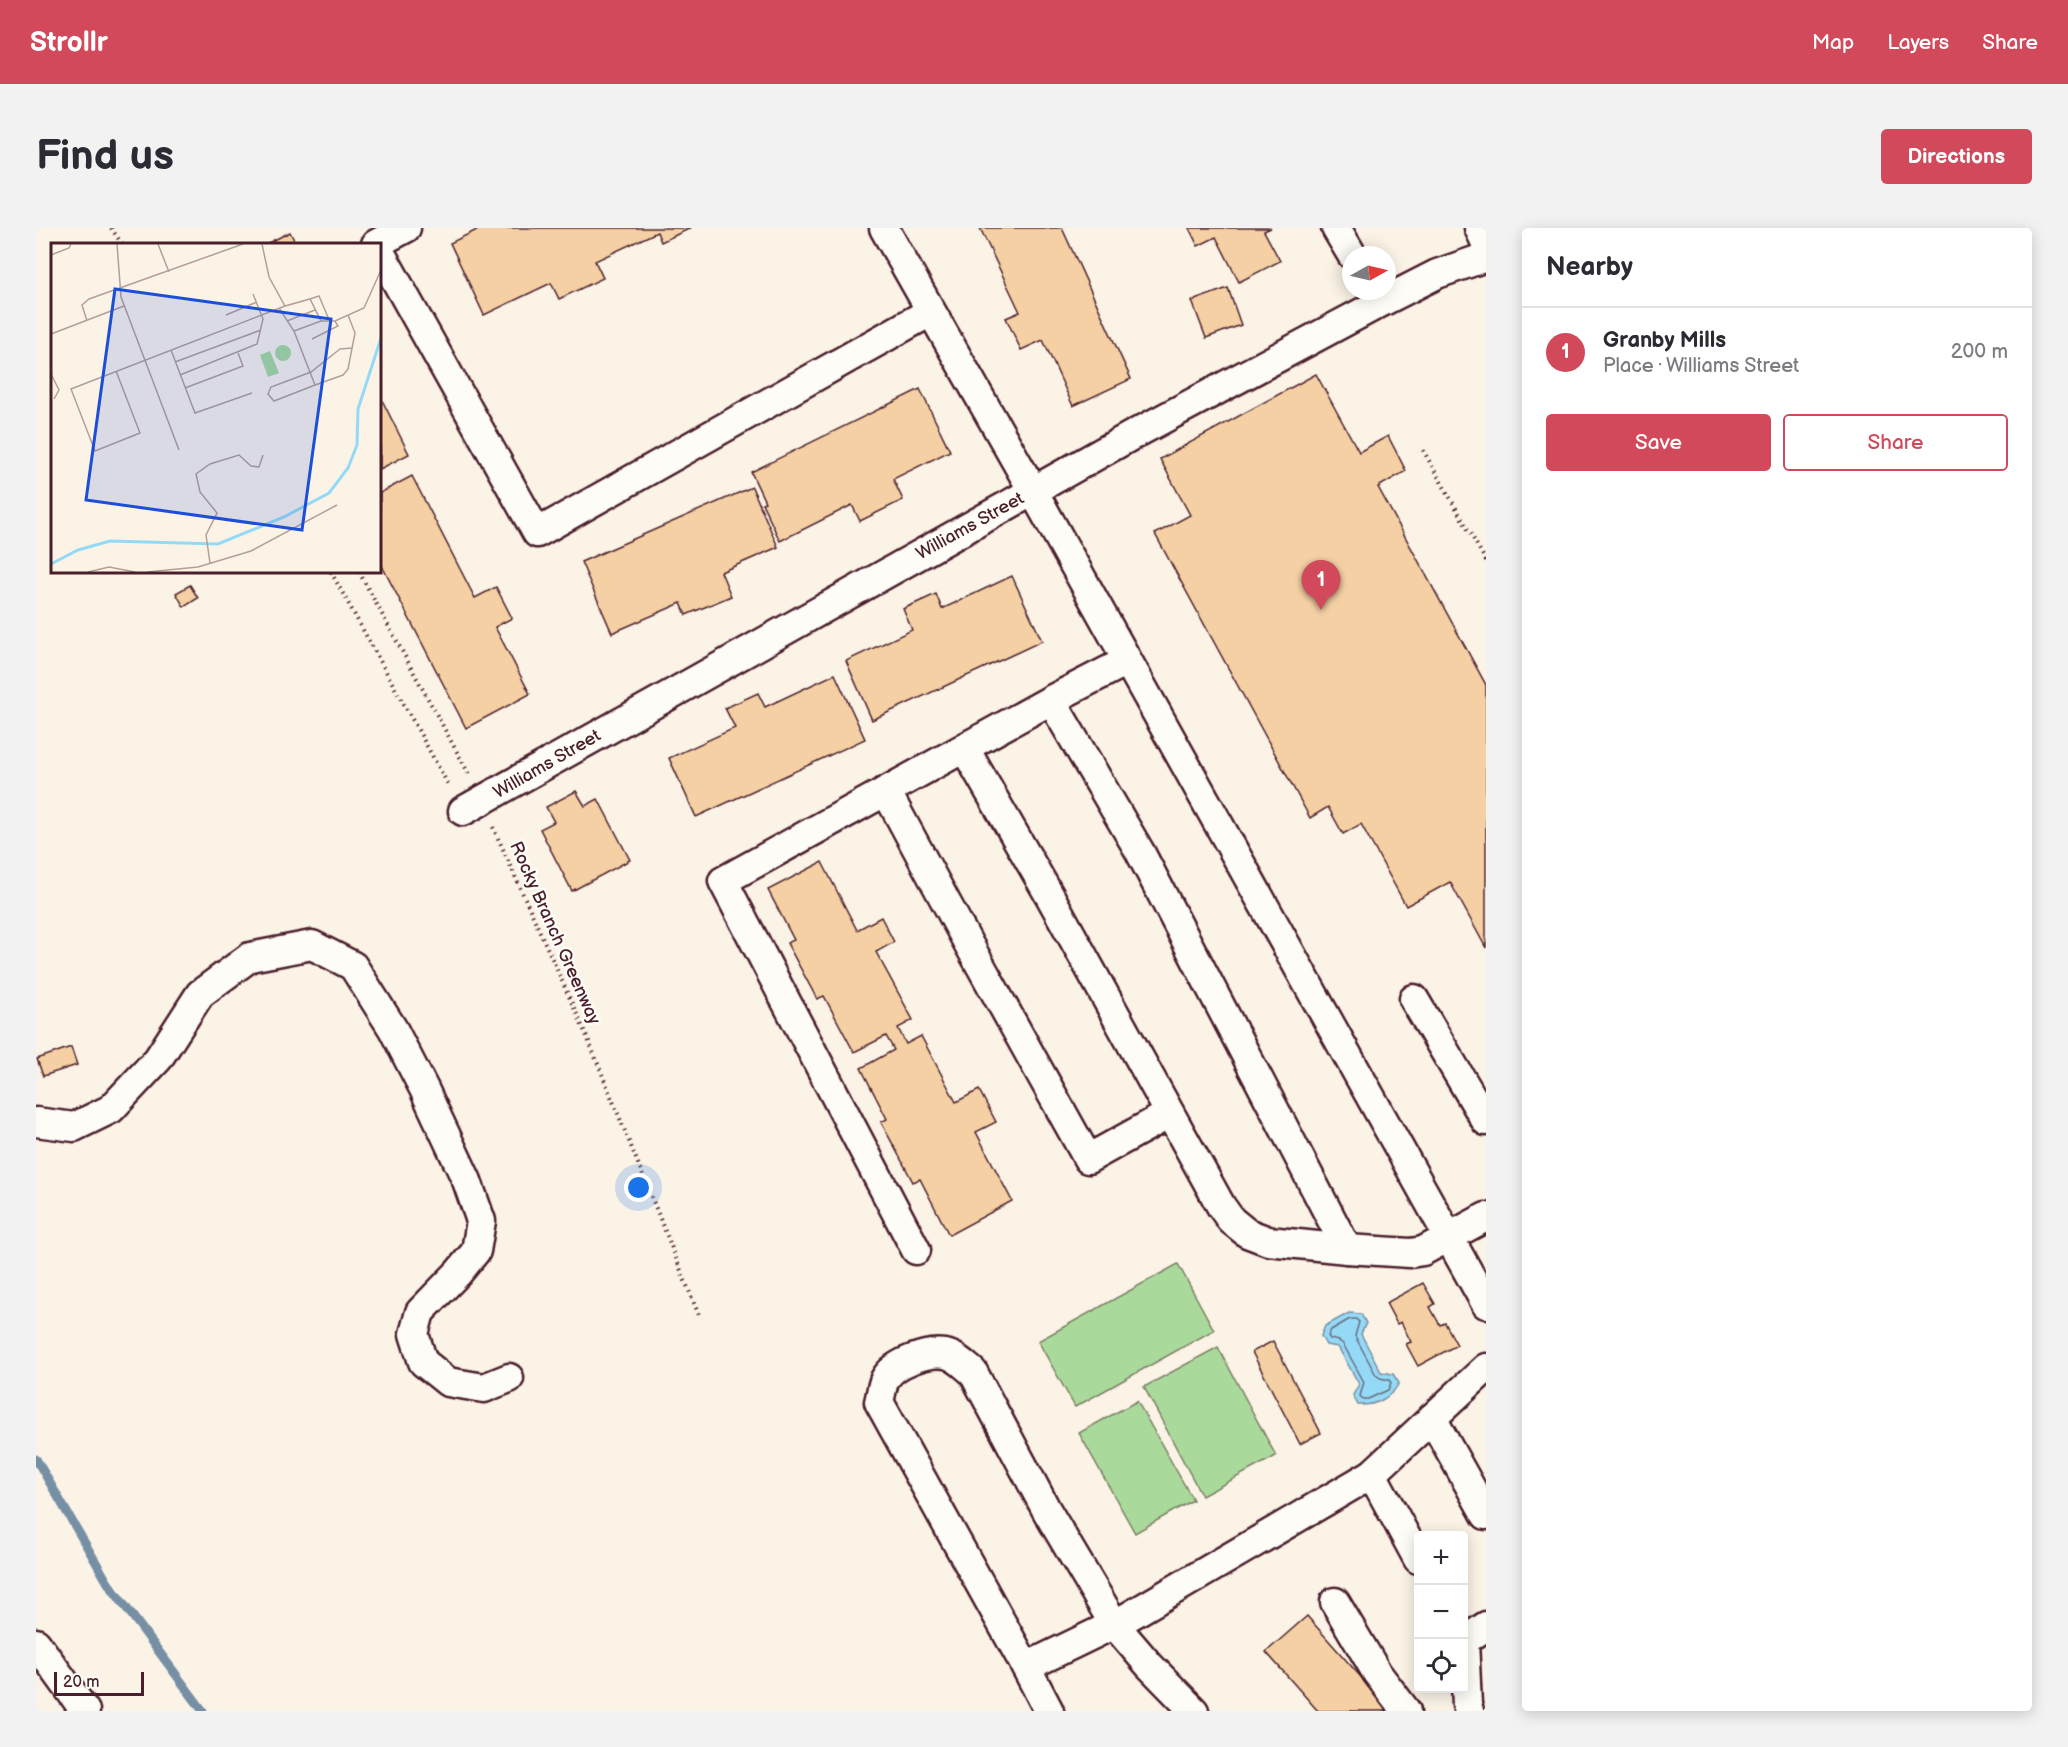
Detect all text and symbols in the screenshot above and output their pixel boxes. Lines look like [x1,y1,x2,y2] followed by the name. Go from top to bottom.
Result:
[30,26,108,59] text: Strollr
[1812,30,1854,55] text: Map
[1887,30,1949,55] text: Layers
[1982,30,2038,55] text: Share
[1881,129,2032,184] button: Directions
[36,131,174,182] text: Find us
[51,243,381,573] inset map
[1342,246,1396,300] north arrow
[1546,252,1633,283] text: Nearby
[1603,327,1726,354] text: Granby Mills
[1561,340,1570,364] text: 1
[1951,340,2008,364] text: 200 m
[1603,354,1799,378] text: Place · Williams Street
[1546,414,1771,471] button: Save
[1783,414,2008,471] button: Share
[912,488,1028,564] street label: Williams Street
[1302,560,1340,610] pin: 1
[490,725,605,803] street label: Williams Street
[505,838,605,1029] street label: Rocky Branch Greenway
[624,1173,653,1202] your location
[1414,1531,1468,1693] map controls
[1414,1531,1468,1585] button: +
[1414,1585,1468,1639] button: −
[1414,1639,1468,1693] button: locate
[54,1669,144,1696] scale bar
[63,1673,99,1692] text: 20 m

